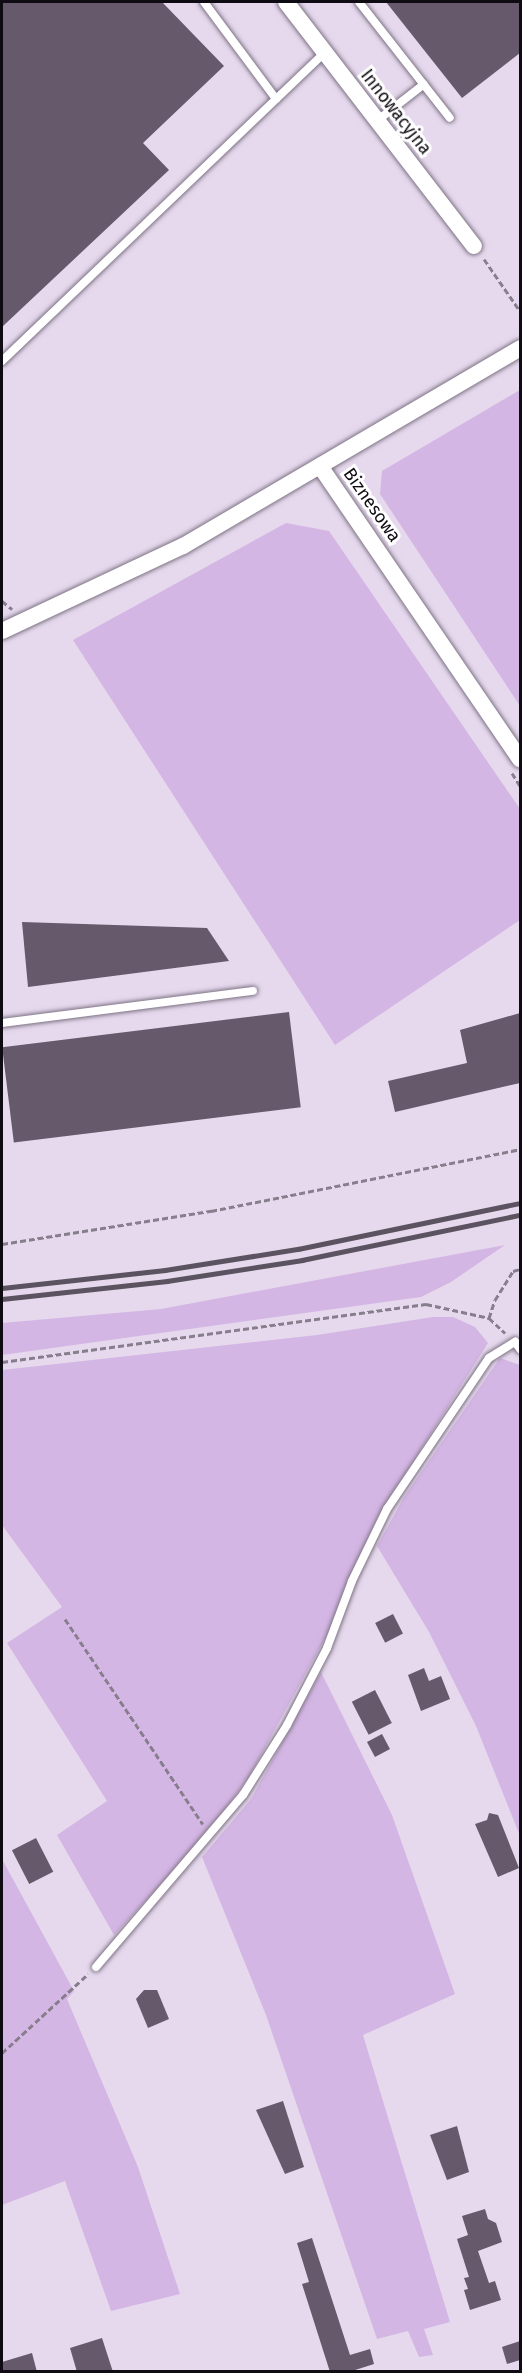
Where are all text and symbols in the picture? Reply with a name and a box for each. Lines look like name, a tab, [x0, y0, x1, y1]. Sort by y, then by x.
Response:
street label: Innowacyjna	[356, 65, 436, 159]
street label: Biznesowa	[339, 464, 405, 546]

